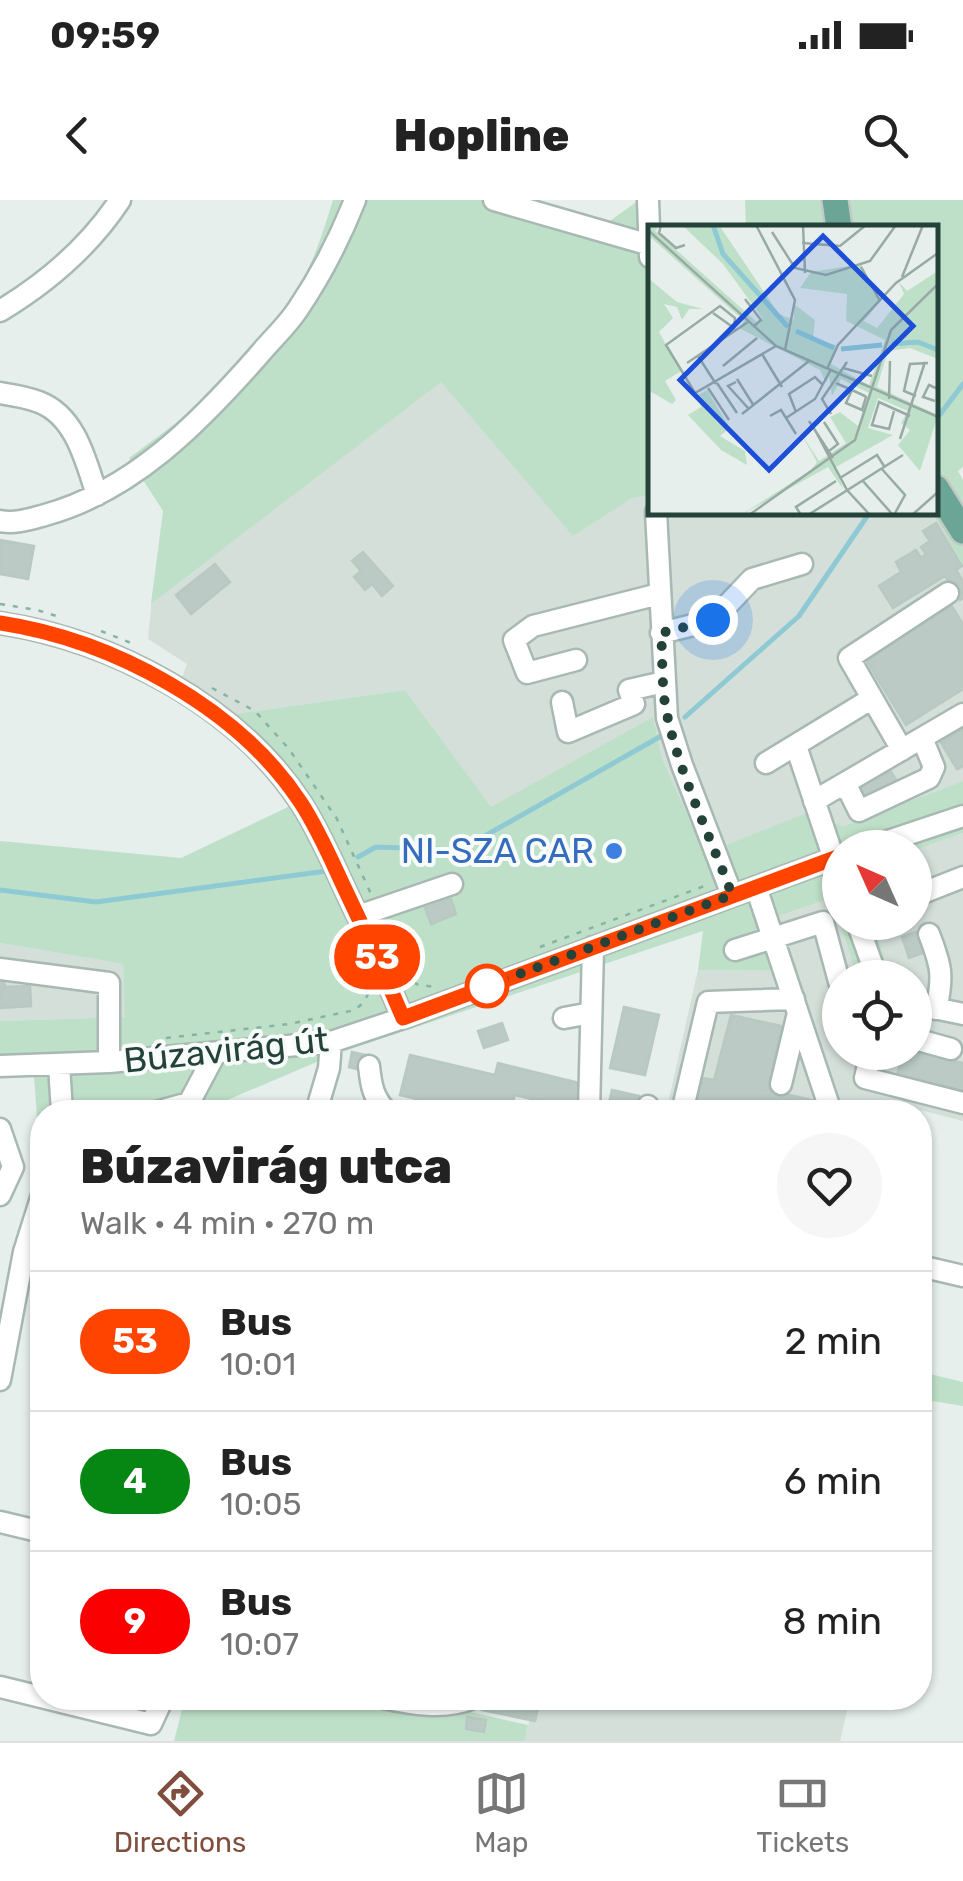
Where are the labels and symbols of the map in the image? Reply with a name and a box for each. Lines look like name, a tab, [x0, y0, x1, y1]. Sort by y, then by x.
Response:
inset map	[648, 225, 938, 515]
your location	[688, 595, 738, 645]
place label: NI-SZA CAR	[401, 830, 594, 872]
north arrow	[822, 830, 932, 940]
marker: NI-SZA CAR	[603, 840, 625, 862]
line badge: 53	[332, 924, 422, 990]
unlabelled marker	[466, 965, 508, 1007]
street label: Búzavirág út	[122, 1018, 330, 1082]

